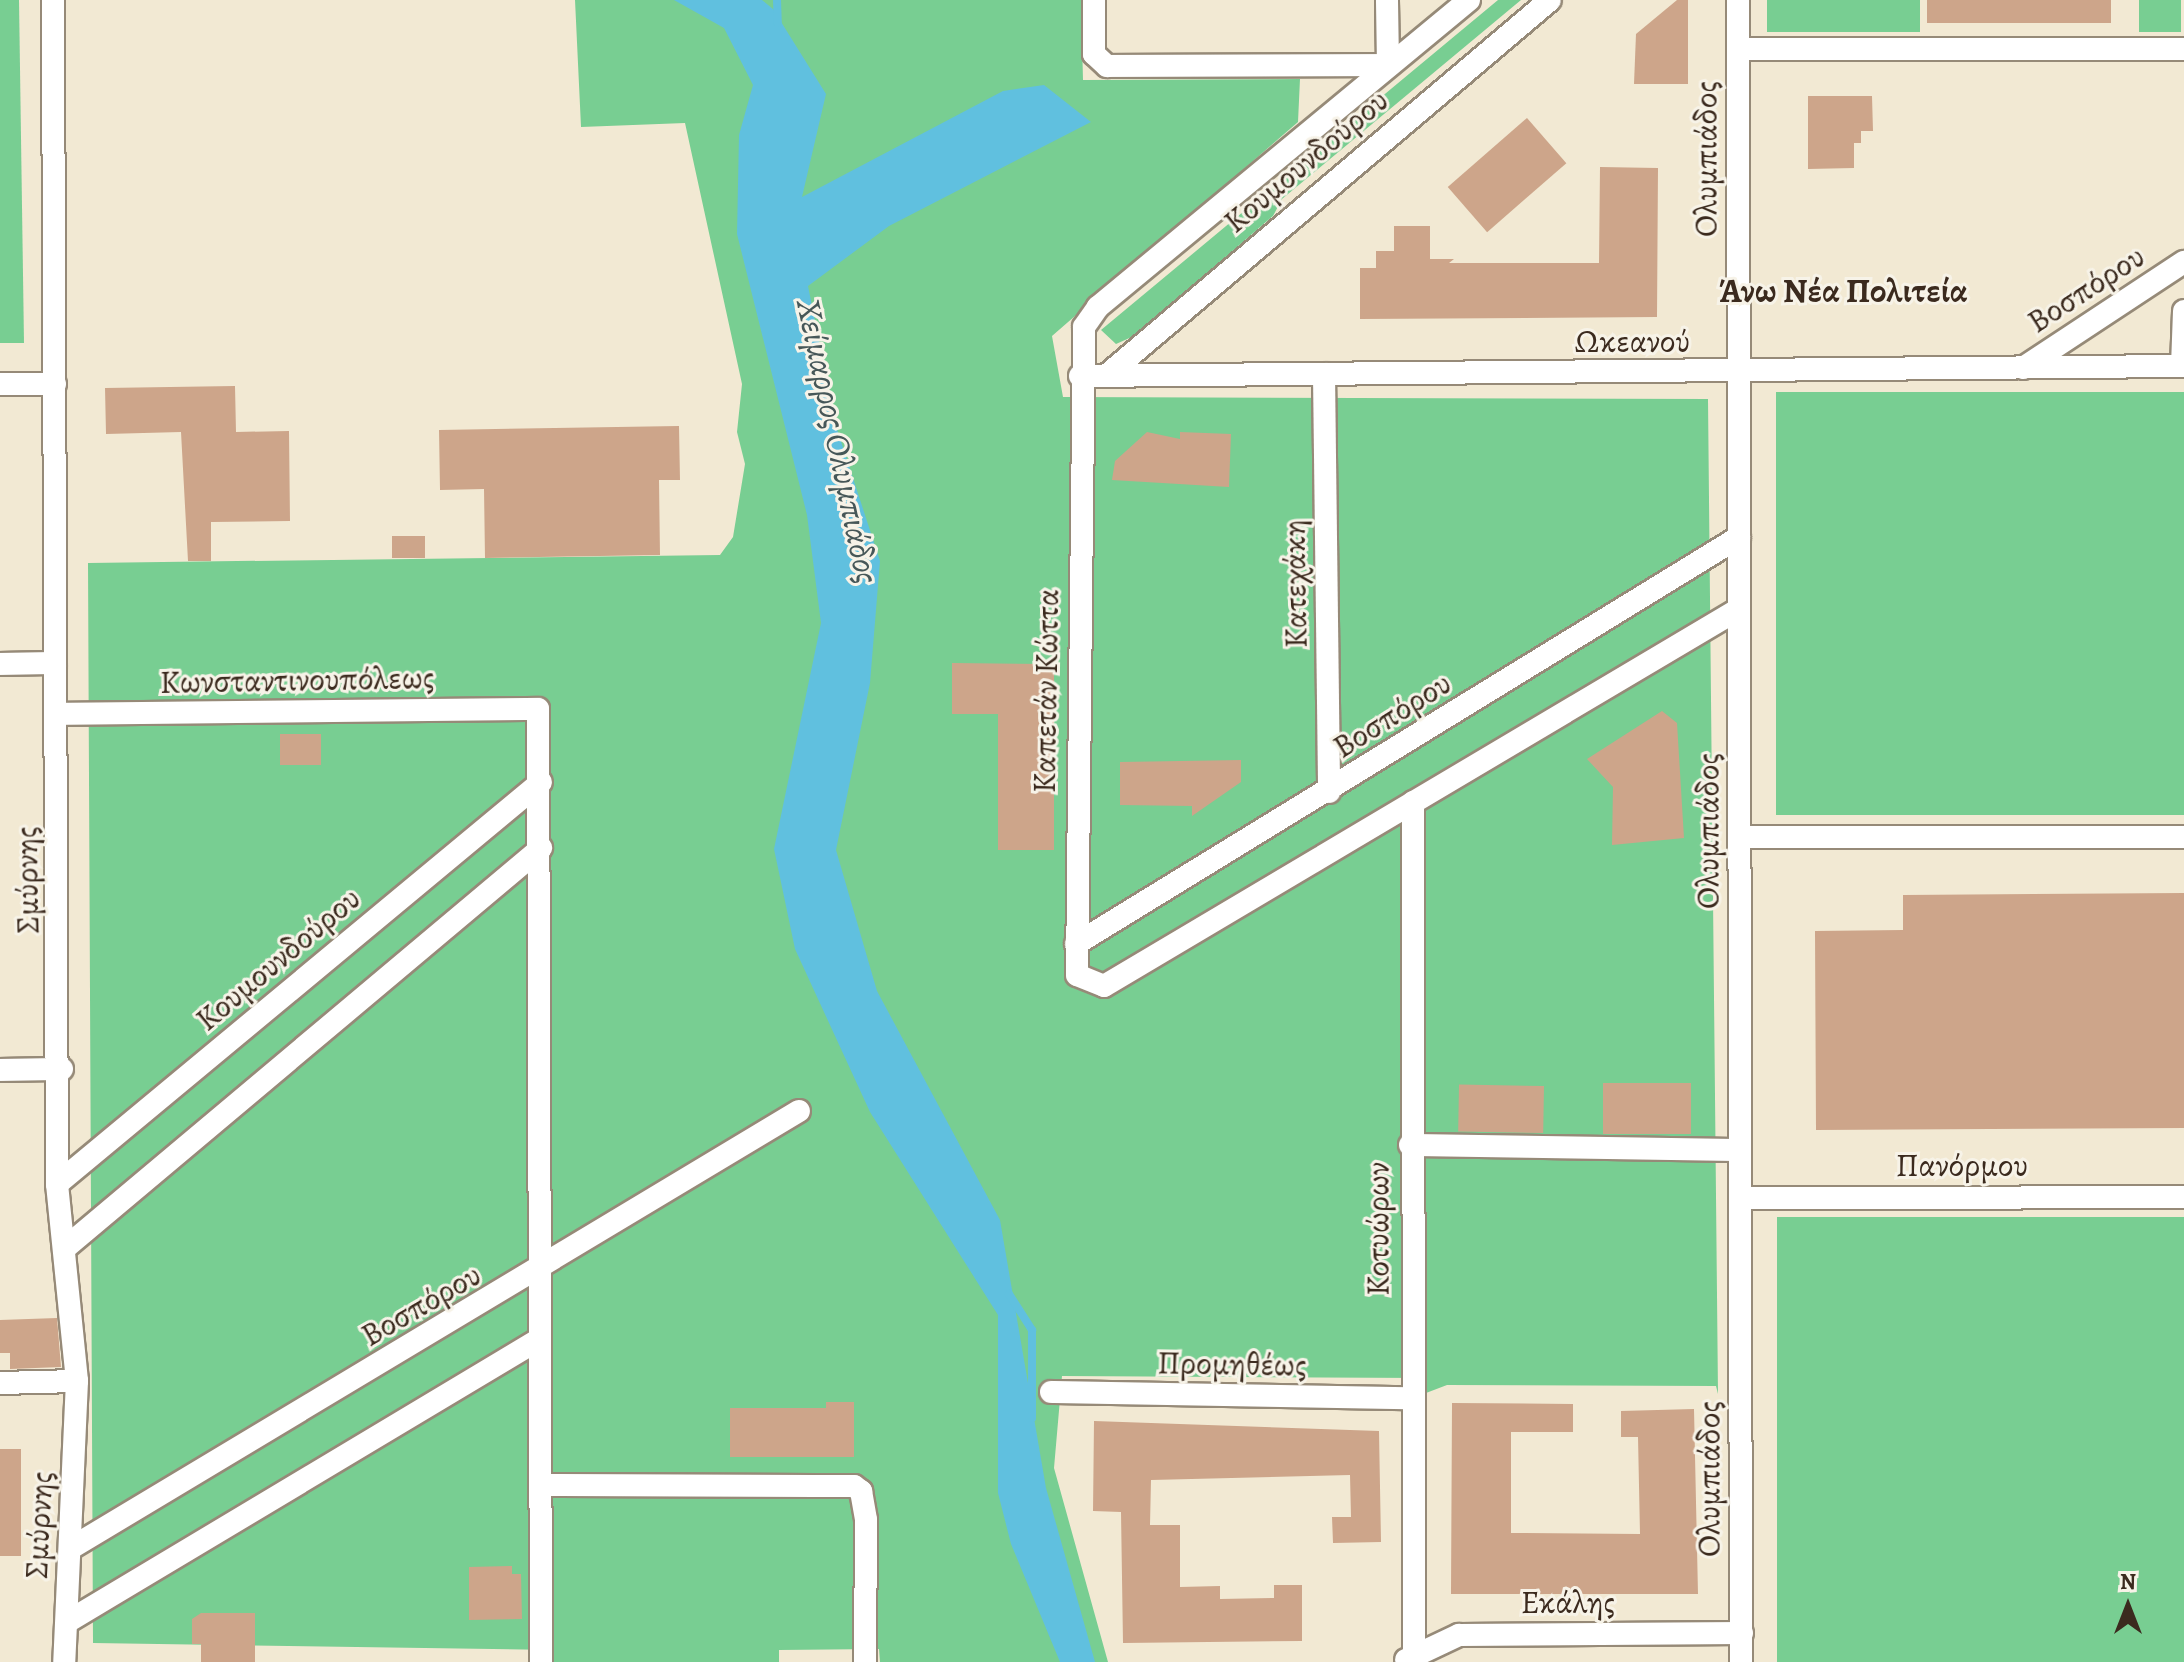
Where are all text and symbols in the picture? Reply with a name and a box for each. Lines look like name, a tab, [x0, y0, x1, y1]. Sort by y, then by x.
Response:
street label: Κουμουνδούρου	[1216, 81, 1396, 241]
street label: Ολυμπιάδος	[1687, 81, 1725, 237]
street label: Βοσπόρου	[2020, 237, 2152, 341]
district label: Άνω Νέα Πολιτεία	[1718, 271, 1968, 311]
water label: Χείμαρρος Ολυμπιάδος	[788, 295, 888, 587]
street label: Ωκεανού	[1574, 322, 1690, 360]
street label: Κατεχάκη	[1275, 519, 1315, 649]
street label: Καπετάν Κώττα	[1025, 589, 1067, 793]
street label: Κωνσταντινουπόλεως	[159, 658, 435, 702]
street label: Βοσπόρου	[1326, 664, 1458, 766]
street label: Ολυμπιάδος	[1689, 753, 1727, 909]
street label: Σμύρνης	[7, 826, 47, 934]
street label: Κουμουνδούρου	[188, 879, 368, 1039]
street label: Πανόρμου	[1896, 1146, 2028, 1184]
street label: Κοτυώρων	[1359, 1162, 1397, 1296]
street label: Βοσπόρου	[354, 1255, 488, 1355]
street label: Προμηθέως	[1157, 1344, 1307, 1384]
street label: Ολυμπιάδος	[1690, 1401, 1728, 1557]
street label: Σμύρνης	[17, 1471, 61, 1579]
north arrow	[2088, 1566, 2168, 1646]
text: N	[2120, 1567, 2136, 1597]
street label: Εκάλης	[1521, 1583, 1615, 1621]

